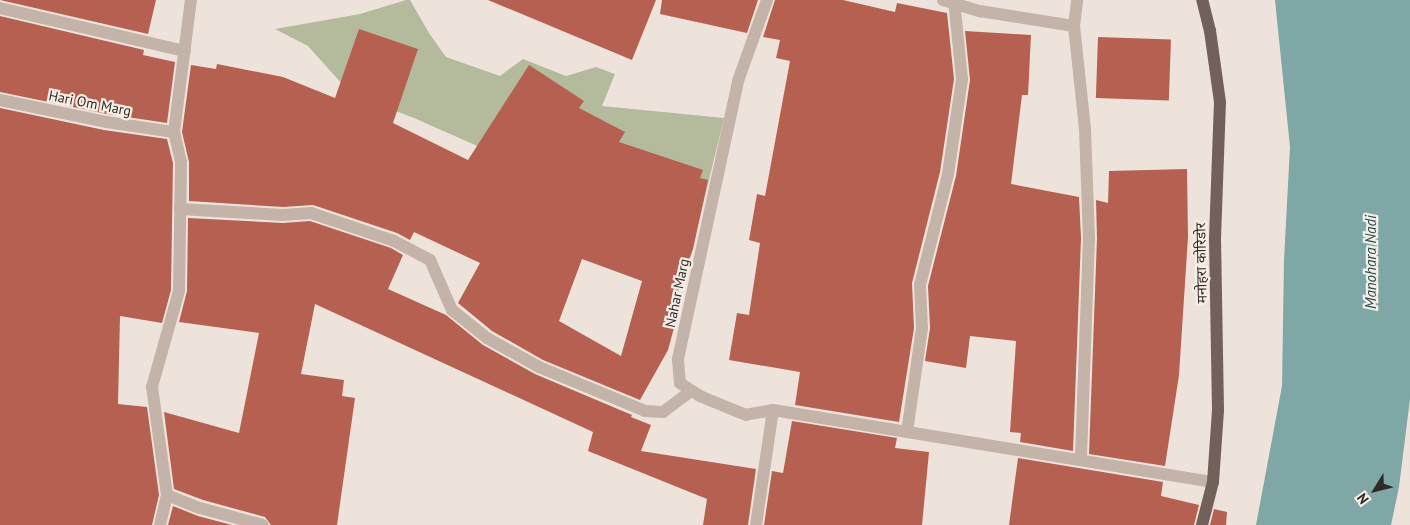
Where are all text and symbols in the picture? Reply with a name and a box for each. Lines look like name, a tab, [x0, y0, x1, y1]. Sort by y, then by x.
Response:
street label: Hari Om Marg	[47, 87, 133, 119]
water label: Manohara Nadi	[1362, 215, 1380, 309]
street label: मनोहरा कोरिडोर	[1192, 222, 1210, 304]
street label: Nahar Marg	[662, 257, 692, 329]
north arrow	[1350, 465, 1400, 515]
text: N	[1353, 490, 1373, 508]

